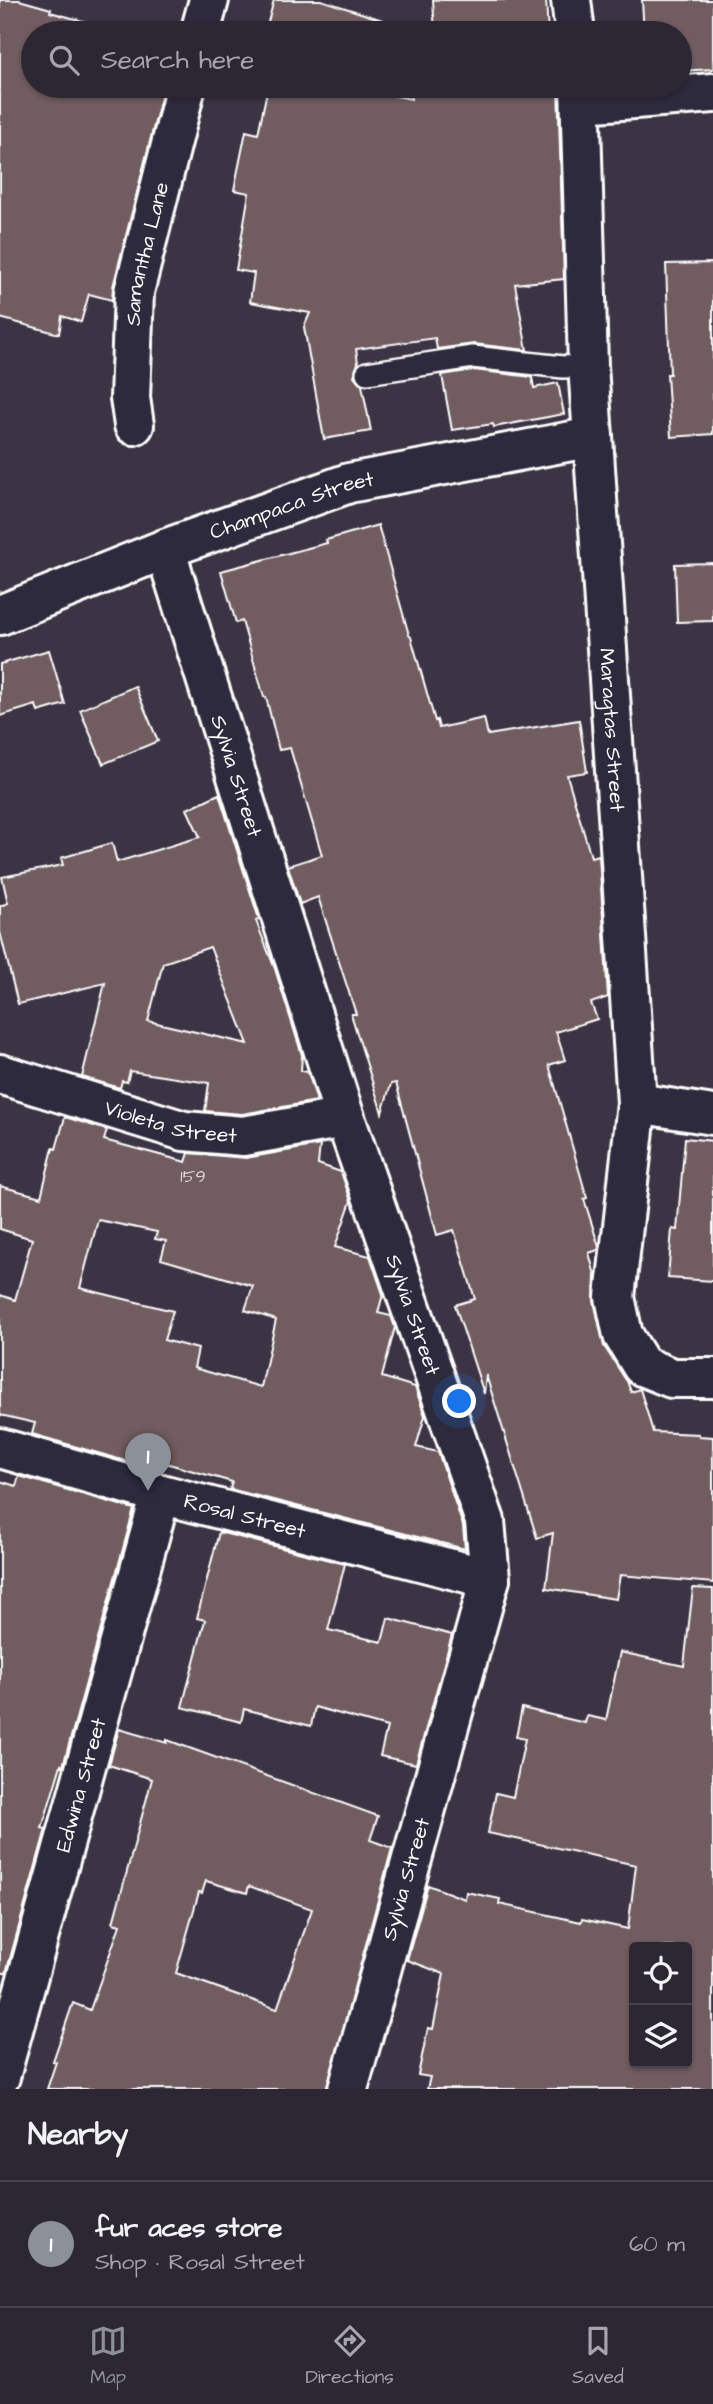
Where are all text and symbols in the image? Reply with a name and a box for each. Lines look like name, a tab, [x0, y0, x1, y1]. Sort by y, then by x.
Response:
search box	[21, 21, 692, 98]
icon: search	[45, 41, 83, 79]
text: Search here	[101, 42, 254, 78]
street label: Samantha Lane	[118, 179, 176, 326]
street label: Champaca Street	[206, 464, 377, 546]
street label: Maragtas Street	[592, 647, 632, 813]
street label: Sylvia Street	[204, 711, 270, 841]
street label: Violeta Street	[101, 1093, 239, 1150]
house number: 159	[180, 1164, 206, 1189]
street label: Sylvia Street	[379, 1250, 448, 1380]
your location	[442, 1384, 476, 1418]
pin: 1	[125, 1433, 171, 1491]
street label: Rosal Street	[181, 1486, 309, 1545]
street label: Edwina Street	[48, 1714, 113, 1855]
street label: Sylvia Street	[375, 1814, 439, 1944]
map controls	[629, 1942, 692, 2068]
button: locate	[629, 1942, 692, 2005]
button: layers	[629, 2005, 692, 2068]
text: Nearby	[28, 2114, 128, 2156]
text: fur aces store	[95, 2210, 282, 2246]
text: 1	[50, 2228, 52, 2260]
text: 60 m	[629, 2228, 685, 2260]
text: Shop · Rosal Street	[95, 2246, 305, 2278]
tab: Map	[89, 2322, 127, 2391]
tab: Directions	[305, 2322, 394, 2391]
tab: Saved	[572, 2322, 624, 2391]

